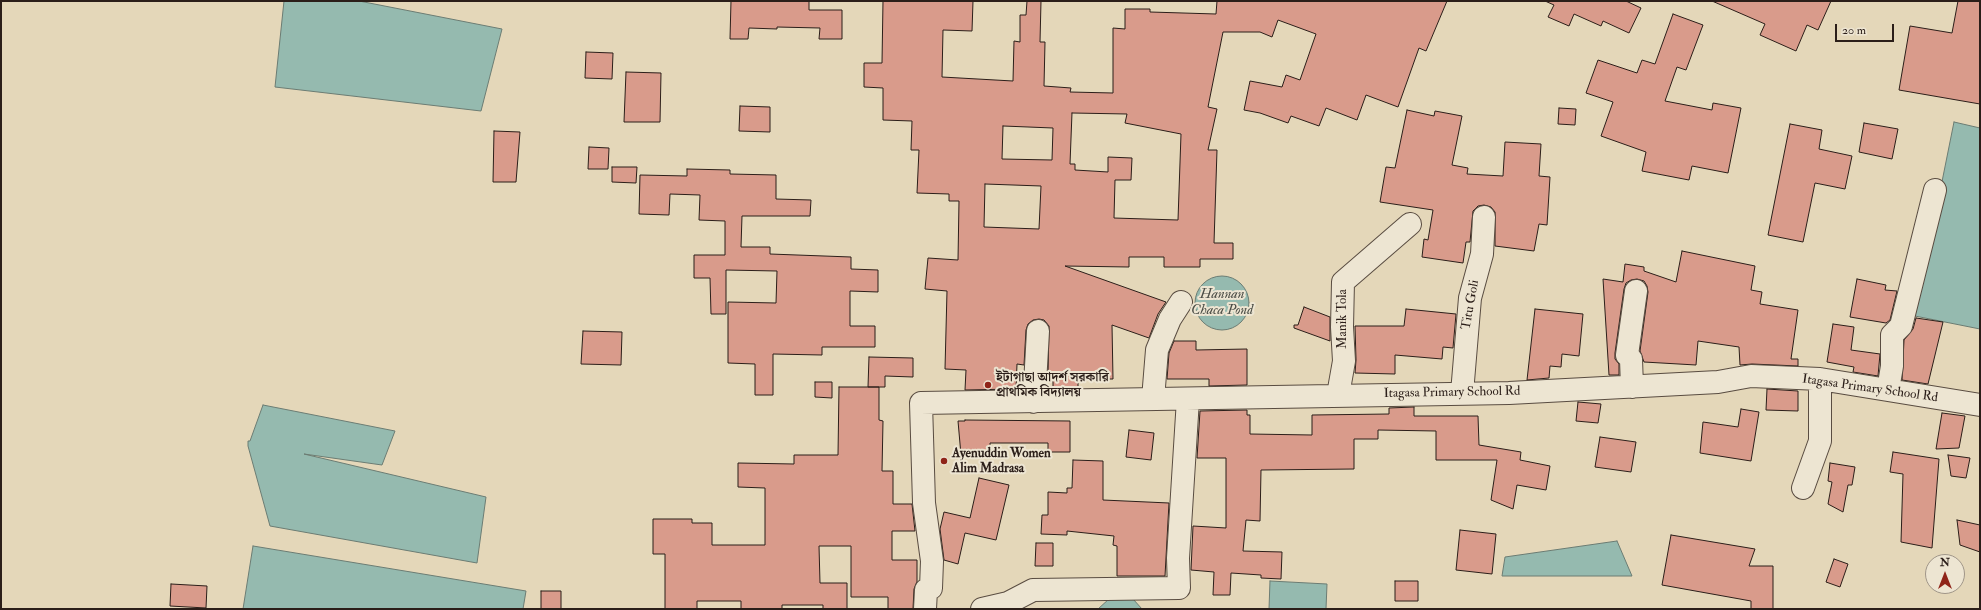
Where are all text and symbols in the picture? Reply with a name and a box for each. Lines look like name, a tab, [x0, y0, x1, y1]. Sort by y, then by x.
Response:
scale bar	[1837, 16, 1896, 42]
text: 20 m	[1842, 23, 1866, 38]
street label: Titu Goli	[1459, 279, 1483, 331]
water label: Hannan Chaca Pond	[1191, 287, 1253, 320]
street label: Manik Tola	[1335, 289, 1351, 349]
place label: ইটাগাছা আদর্শ সরকারি প্রাথমিক বিদ্যালয়	[996, 370, 1109, 401]
street label: Itagasa Primary School Rd	[1801, 372, 1939, 406]
marker: ইটাগাছা আদর্শ সরকারি প্রাথমিক বিদ্যালয়	[983, 380, 993, 390]
street label: Itagasa Primary School Rd	[1383, 384, 1521, 402]
place label: Ayenuddin Women Alim Madrasa	[952, 446, 1051, 477]
marker: Ayenuddin Women Alim Madrasa	[939, 456, 949, 466]
north arrow	[1925, 554, 1965, 594]
text: N	[1940, 556, 1950, 569]

